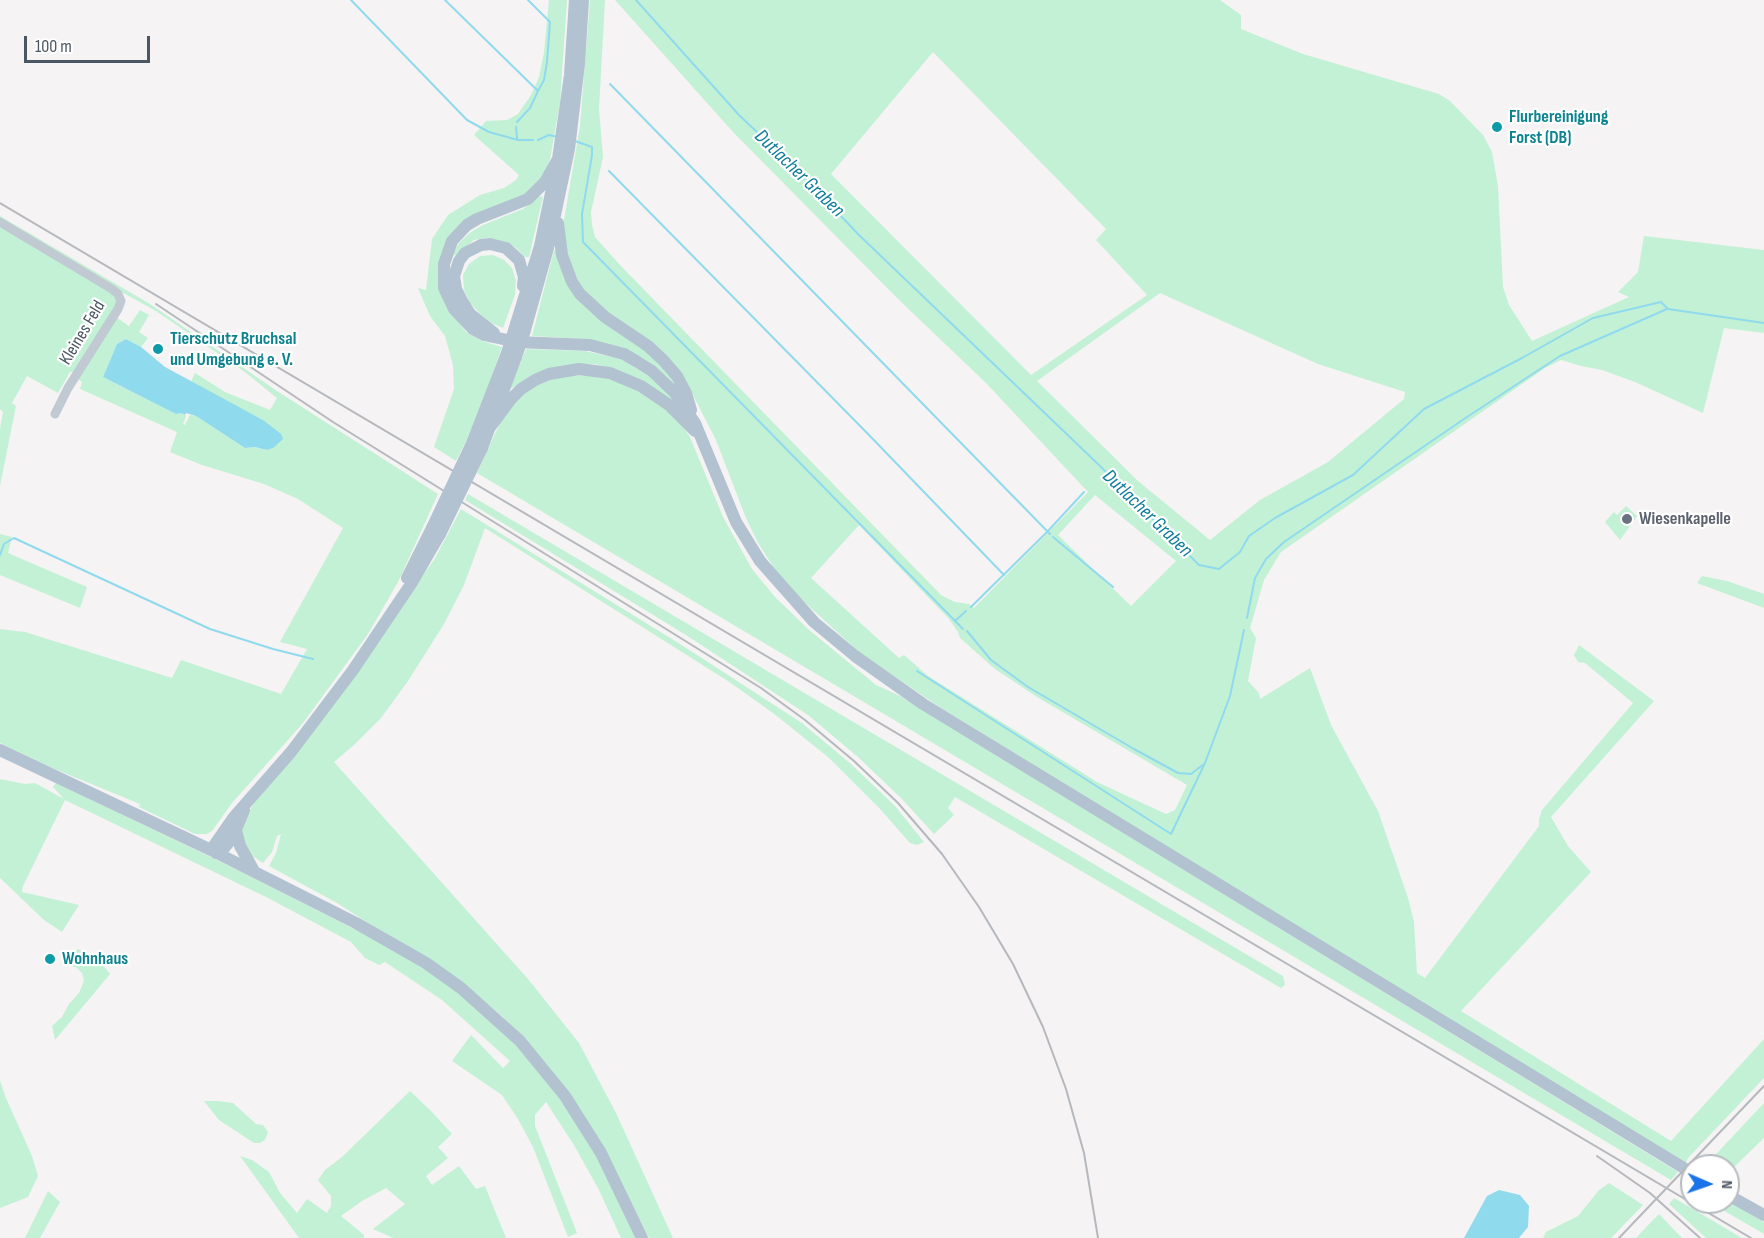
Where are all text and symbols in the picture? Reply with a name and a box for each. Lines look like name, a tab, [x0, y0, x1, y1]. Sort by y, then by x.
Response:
scale bar	[27, 24, 153, 62]
text: 100 m	[35, 36, 72, 57]
place label: Flurbereinigung Forst (DB)	[1509, 106, 1608, 148]
marker: Flurbereinigung Forst (DB)	[1490, 120, 1504, 134]
water label: Dutlacher Graben	[749, 125, 849, 223]
street label: Kleines Feld	[55, 297, 111, 369]
place label: Tierschutz Bruchsal und Umgebung e. V.	[170, 328, 296, 370]
marker: Tierschutz Bruchsal und Umgebung e. V.	[151, 342, 165, 356]
water label: Dutlacher Graben	[1097, 465, 1197, 563]
place label: Wiesenkapelle	[1639, 508, 1731, 530]
marker: Wiesenkapelle	[1620, 512, 1634, 526]
place label: Wohnhaus	[62, 948, 128, 970]
marker: Wohnhaus	[43, 952, 57, 966]
north arrow	[1680, 1154, 1740, 1214]
text: N	[1717, 1180, 1736, 1189]

